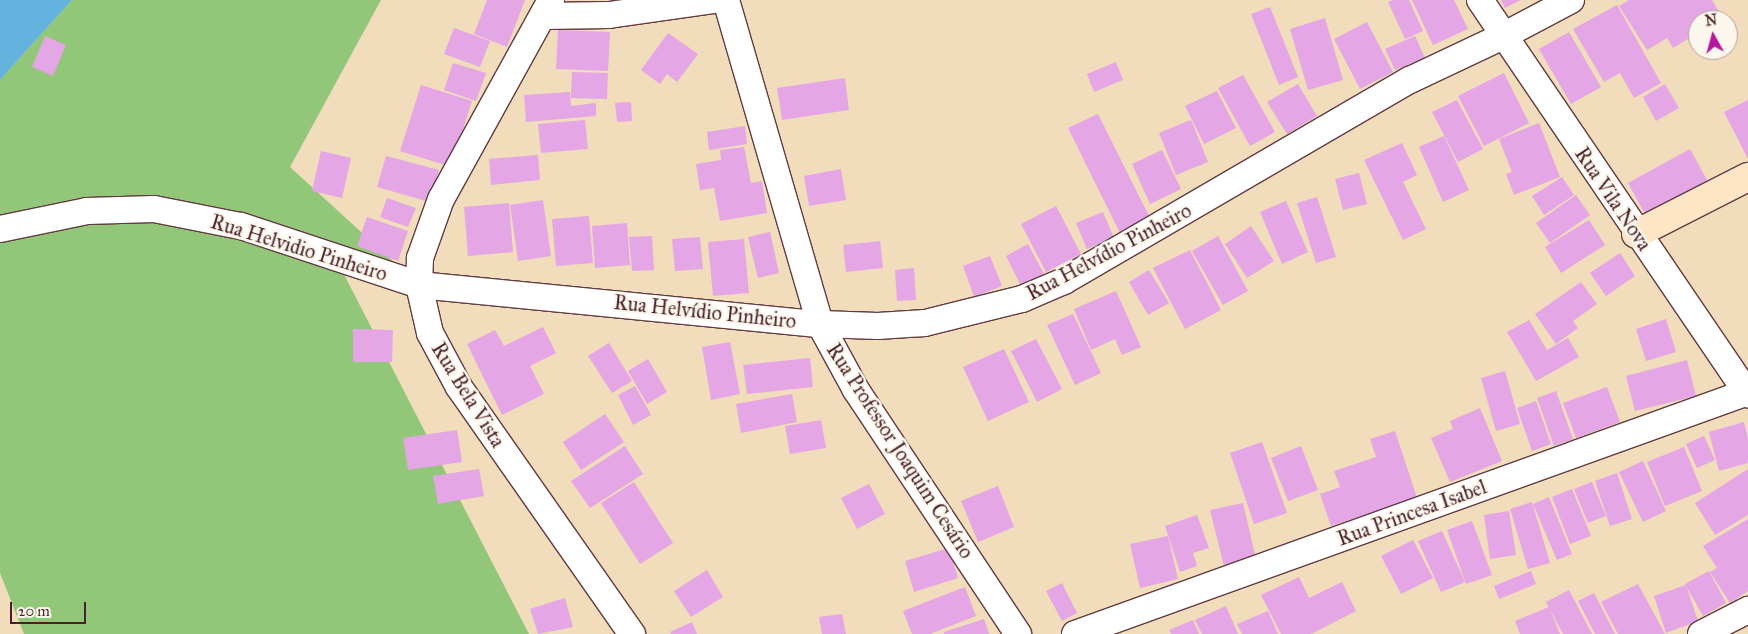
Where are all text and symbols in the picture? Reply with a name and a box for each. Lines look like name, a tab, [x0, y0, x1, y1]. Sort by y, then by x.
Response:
north arrow	[1688, 10, 1738, 60]
text: N	[1704, 11, 1718, 30]
street label: Rua Vila Nova	[1570, 143, 1656, 255]
street label: Rua Helvídio Pinheiro	[1022, 198, 1196, 306]
street label: Rua Helvidio Pinheiro	[208, 210, 390, 286]
street label: Rua Helvídio Pinheiro	[613, 290, 797, 334]
street label: Rua Bela Vista	[426, 338, 510, 452]
street label: Rua Professor Joaquim Cesário	[821, 339, 979, 563]
street label: Rua Princesa Isabel	[1334, 475, 1490, 551]
scale bar	[12, 592, 89, 624]
text: 20 m	[18, 602, 50, 620]

